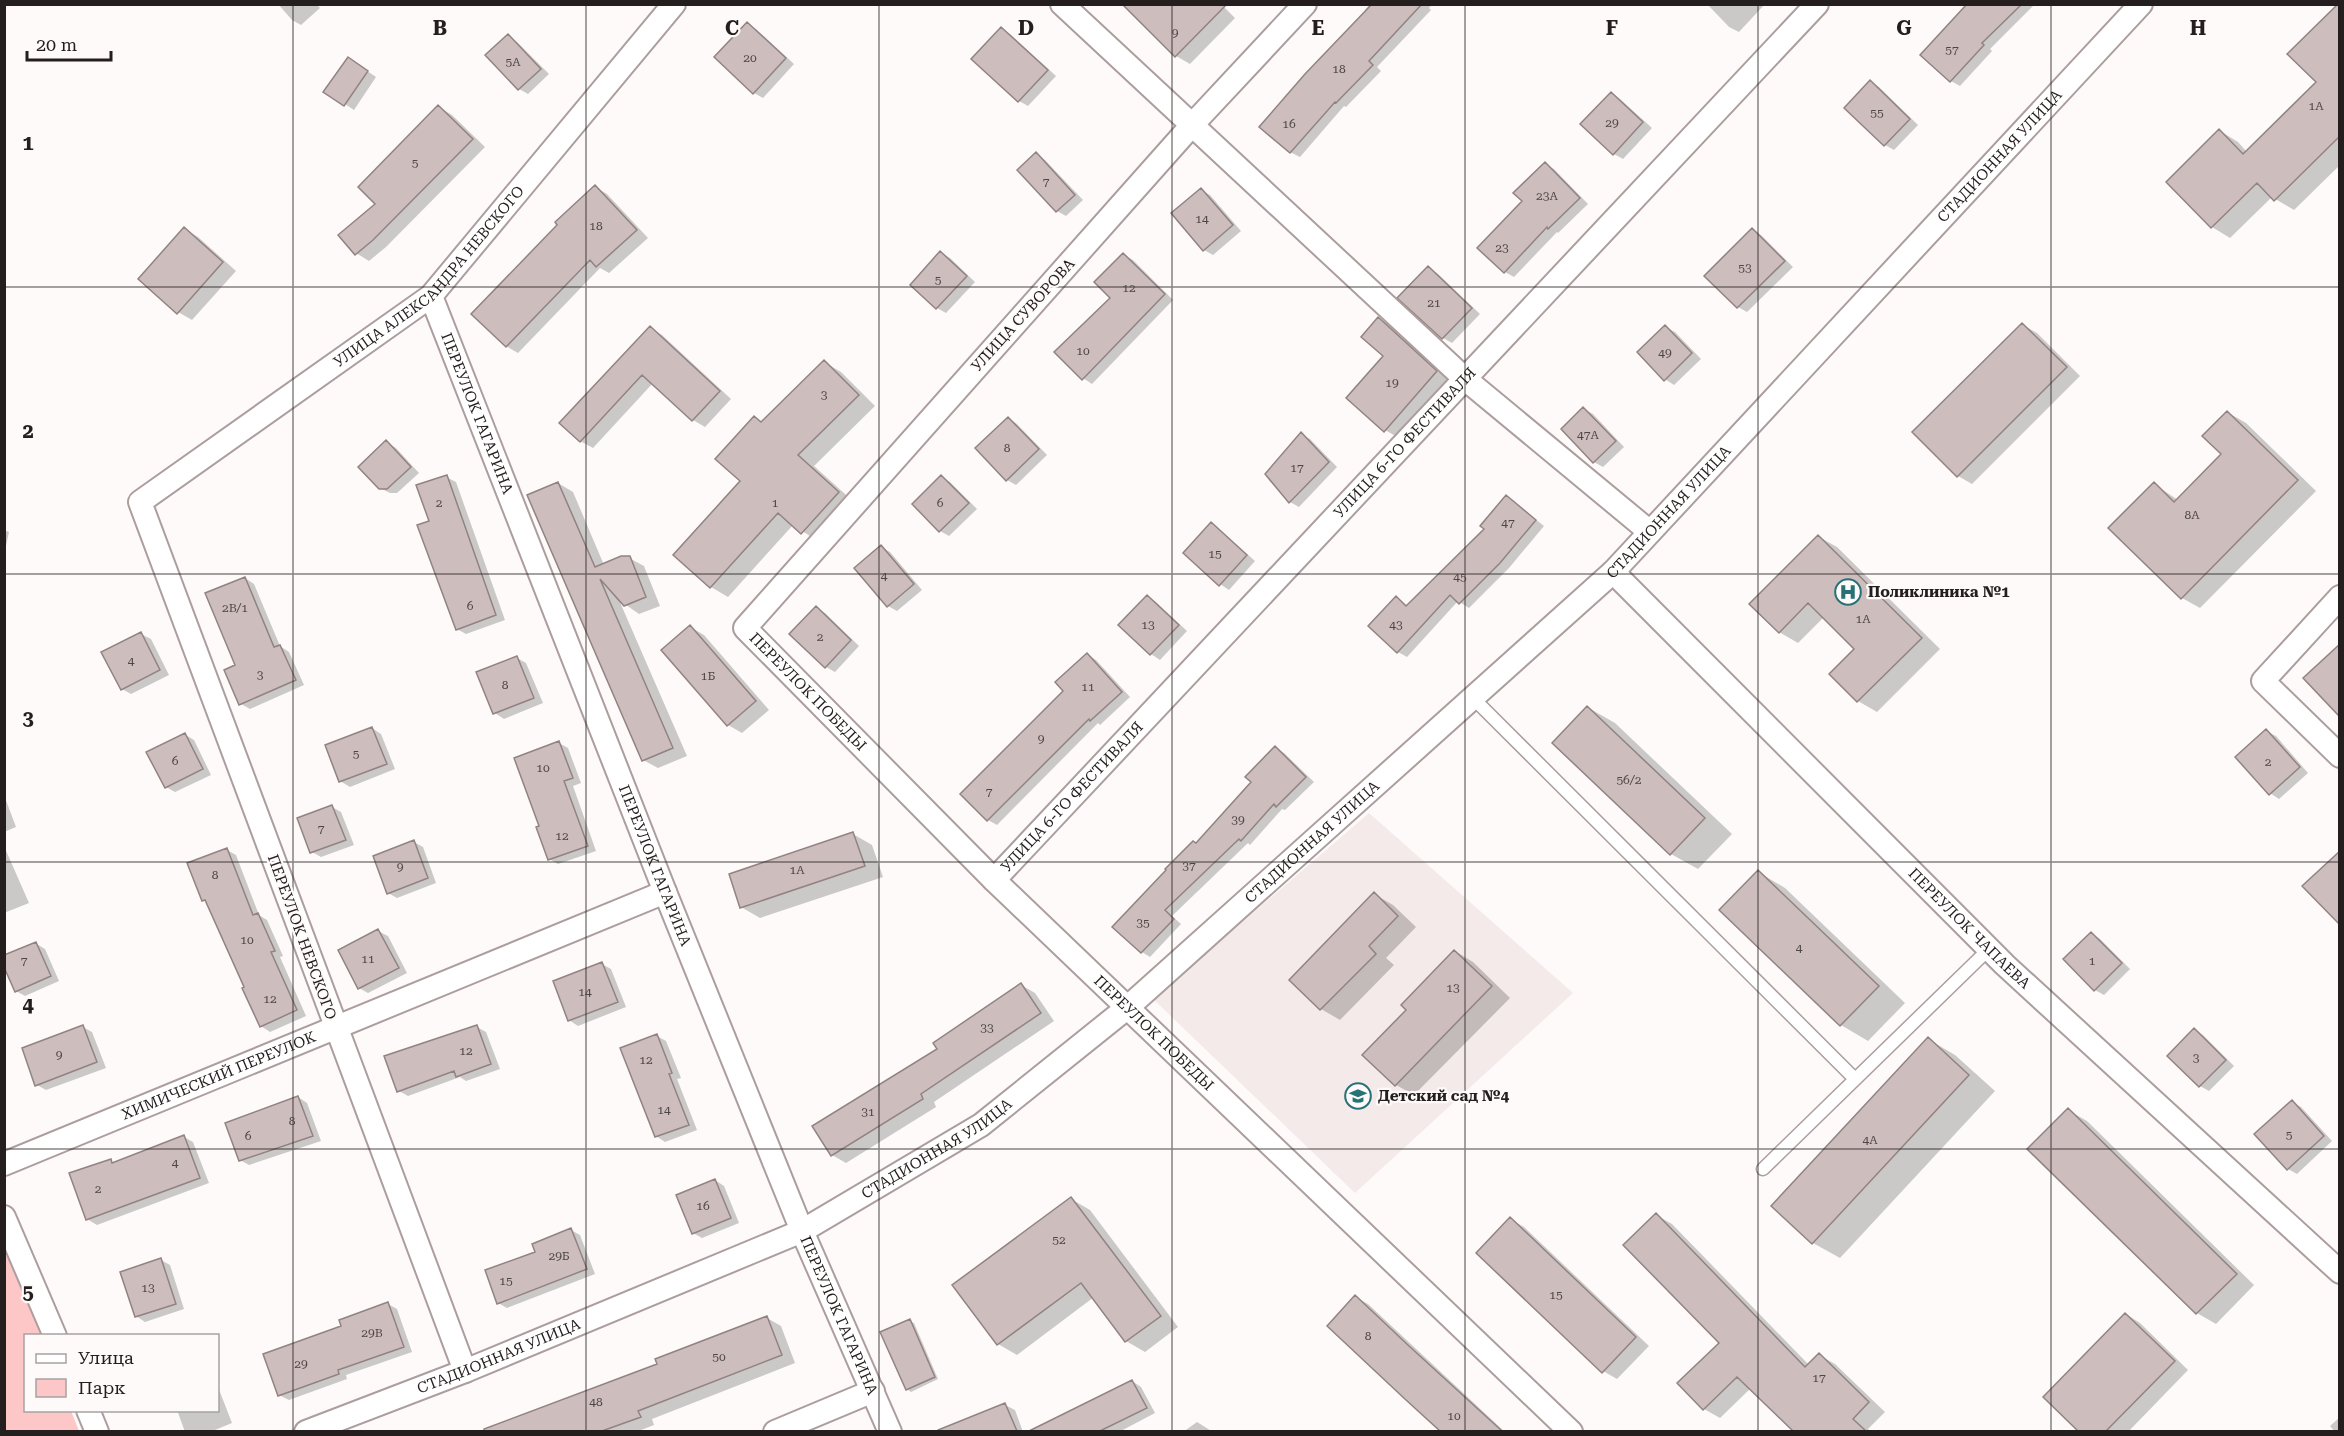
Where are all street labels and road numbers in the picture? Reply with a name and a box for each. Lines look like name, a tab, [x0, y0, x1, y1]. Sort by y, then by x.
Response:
street label: СТАДИОННАЯ УЛИЦА	[1934, 86, 2066, 226]
street label: УЛИЦА АЛЕКСАНДРА НЕВСКОГО	[330, 182, 528, 371]
street label: УЛИЦА СУВОРОВА	[967, 254, 1079, 375]
street label: ПЕРЕУЛОК ГАГАРИНА	[437, 330, 517, 497]
street label: УЛИЦА 6-ГО ФЕСТИВАЛЯ	[1330, 364, 1480, 522]
street label: СТАДИОННАЯ УЛИЦА	[1603, 442, 1735, 582]
street label: ПЕРЕУЛОК ПОБЕДЫ	[746, 629, 870, 755]
street label: УЛИЦА 6-ГО ФЕСТИВАЛЯ	[997, 718, 1147, 876]
street label: СТАДИОННАЯ УЛИЦА	[1241, 777, 1383, 907]
street label: ПЕРЕУЛОК ГАГАРИНА	[615, 782, 695, 949]
street label: ПЕРЕУЛОК НЕВСКОГО	[264, 852, 340, 1022]
street label: ПЕРЕУЛОК ЧАПАЕВА	[1905, 864, 2034, 993]
street label: ПЕРЕУЛОК ПОБЕДЫ	[1090, 972, 1217, 1094]
street label: ХИМИЧЕСКИЙ ПЕРЕУЛОК	[119, 1028, 318, 1124]
street label: СТАДИОННАЯ УЛИЦА	[858, 1095, 1016, 1203]
street label: ПЕРЕУЛОК ГАГАРИНА	[796, 1233, 882, 1398]
street label: СТАДИОННАЯ УЛИЦА	[415, 1315, 583, 1398]

